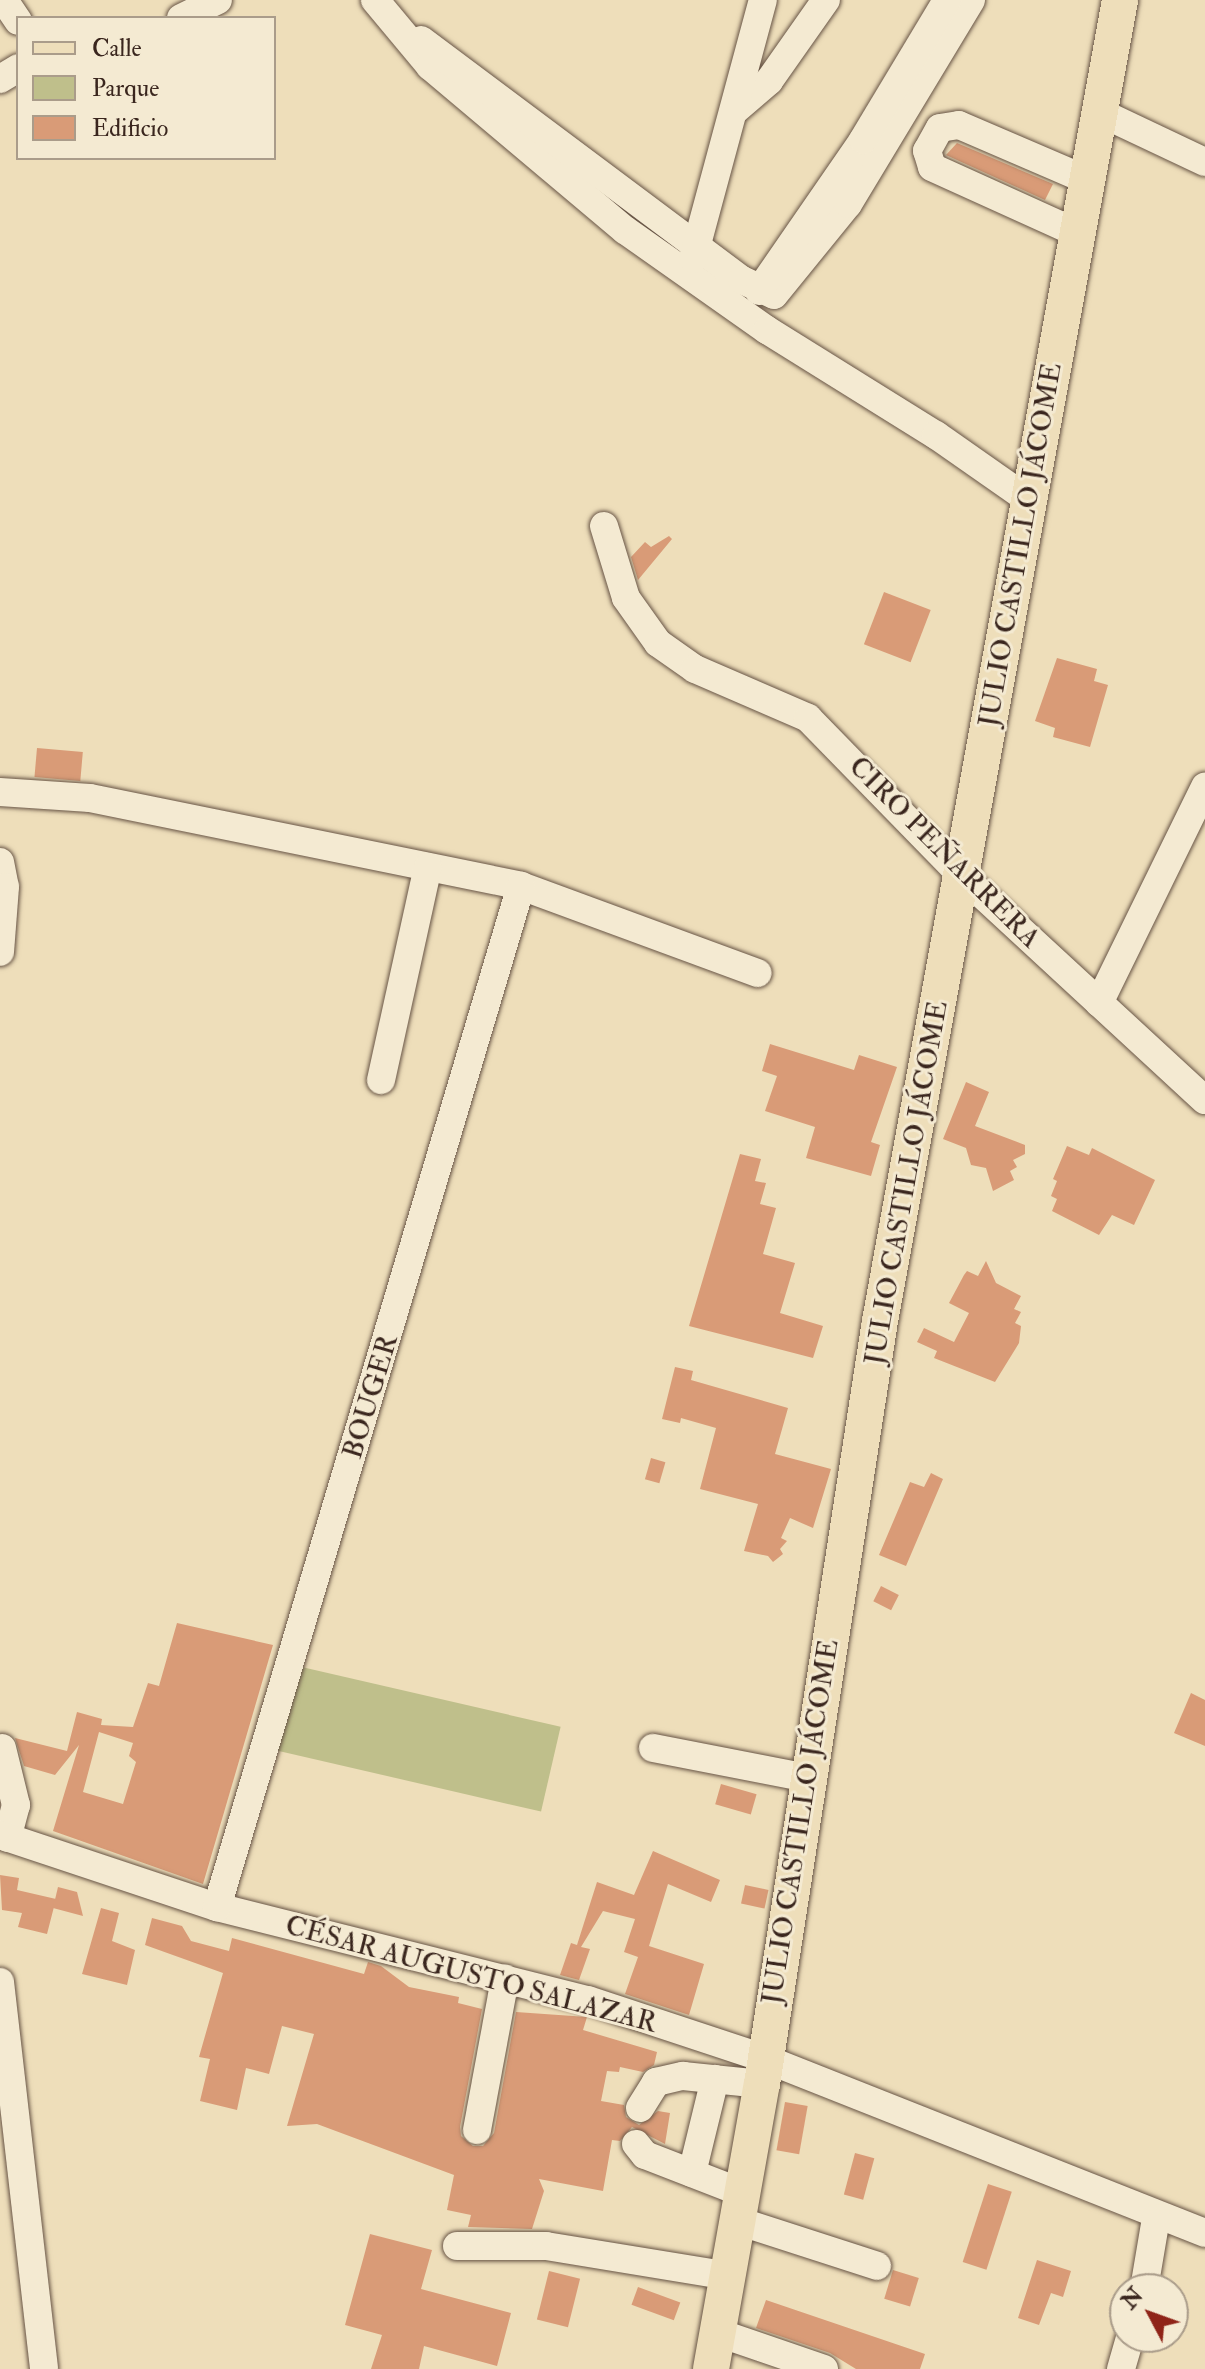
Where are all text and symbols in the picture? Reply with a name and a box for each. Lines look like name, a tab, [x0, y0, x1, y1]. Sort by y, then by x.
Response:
legend	[16, 16, 276, 160]
text: Calle	[92, 33, 142, 64]
text: Parque	[92, 73, 159, 104]
text: Edificio	[92, 113, 168, 144]
street label: JULIO CASTILLO JÁCOME	[972, 360, 1070, 730]
street label: CIRO PEÑARRERA	[841, 750, 1047, 956]
street label: JULIO CASTILLO JÁCOME	[858, 998, 956, 1368]
street label: BOUGER	[336, 1331, 406, 1463]
street label: JULIO CASTILLO JÁCOME	[756, 1637, 846, 2007]
street label: CÉSAR AUGUSTO SALAZAR	[282, 1909, 660, 2041]
north arrow	[1109, 2273, 1189, 2353]
text: N	[1115, 2282, 1149, 2315]

